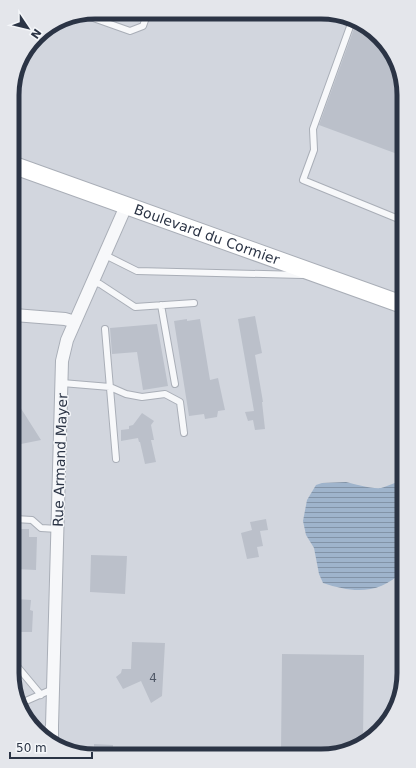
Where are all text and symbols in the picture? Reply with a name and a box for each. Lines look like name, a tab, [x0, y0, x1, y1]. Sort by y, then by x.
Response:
north arrow	[8, 8, 48, 48]
text: N	[28, 26, 44, 41]
street label: Boulevard du Cormier	[132, 201, 282, 268]
street label: Rue Armand Mayer	[50, 393, 70, 527]
house number: 4	[149, 671, 157, 685]
scale bar	[10, 734, 92, 760]
text: 50 m	[16, 741, 47, 755]

